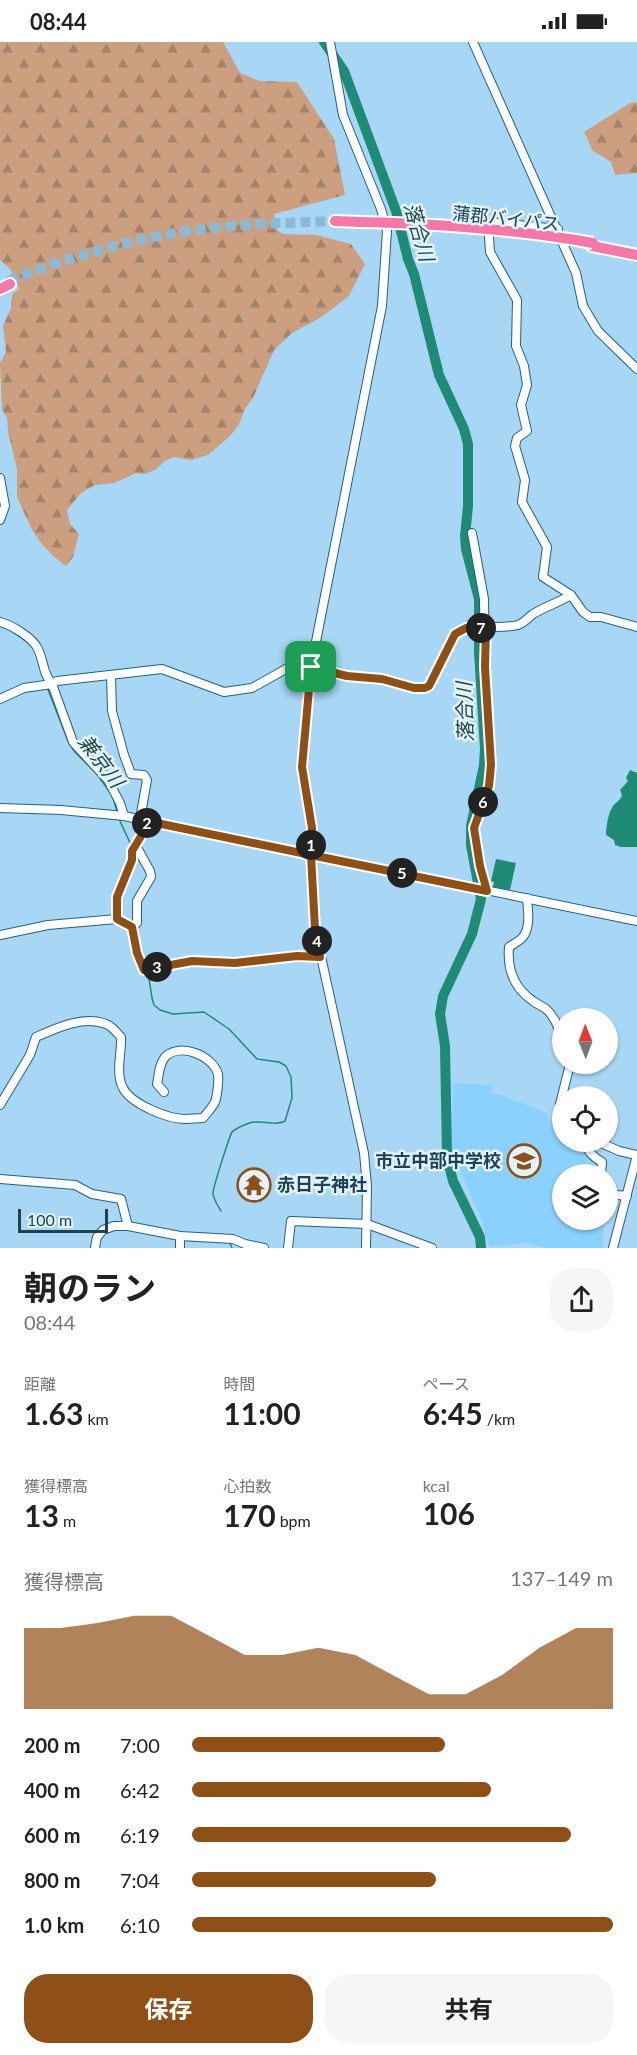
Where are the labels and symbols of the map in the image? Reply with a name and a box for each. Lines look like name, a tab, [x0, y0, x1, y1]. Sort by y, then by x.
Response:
water label: 落合川	[400, 200, 440, 266]
street label: 蒲郡バイパス	[451, 201, 561, 235]
pin: 7	[466, 613, 496, 643]
pin	[285, 641, 336, 692]
water label: 落合川	[451, 680, 477, 742]
water label: 兼京川	[74, 729, 131, 793]
pin: 6	[468, 787, 498, 817]
pin: 2	[132, 808, 162, 838]
pin: 1	[296, 830, 326, 860]
pin: 5	[387, 858, 417, 888]
pin: 4	[302, 926, 332, 956]
pin: 3	[142, 952, 172, 982]
north arrow	[552, 1008, 618, 1074]
school or university icon: 市立中部中学校	[506, 1143, 542, 1179]
place label: 市立中部中学校	[375, 1149, 501, 1171]
temple icon: 赤日子神社	[236, 1167, 272, 1203]
place label: 赤日子神社	[277, 1173, 367, 1195]
scale bar	[18, 1206, 108, 1234]

